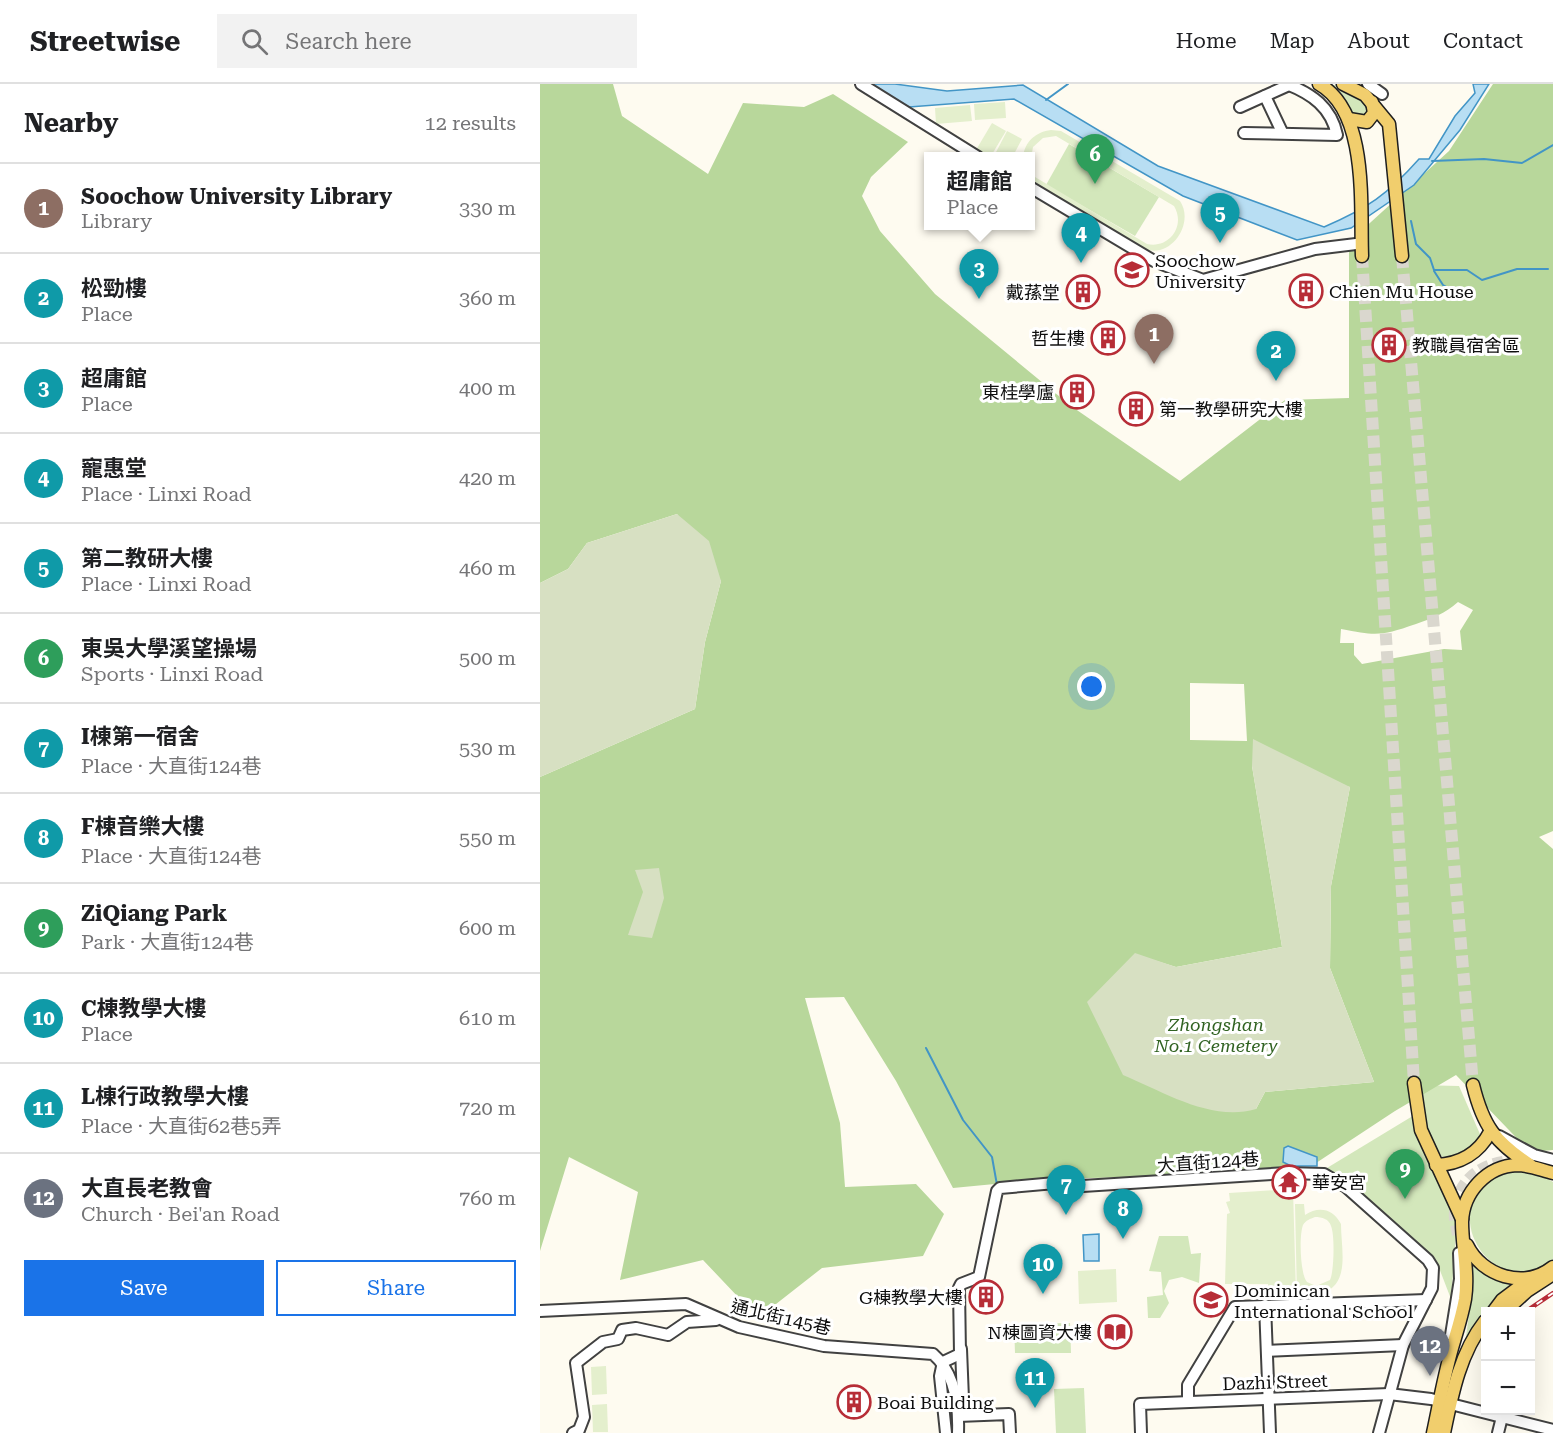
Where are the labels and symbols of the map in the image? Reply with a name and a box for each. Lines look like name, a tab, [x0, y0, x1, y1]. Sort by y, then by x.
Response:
pin: 6	[1076, 135, 1114, 184]
pin: 5	[1200, 194, 1240, 243]
pin: 4	[1062, 214, 1100, 263]
pin: 3	[960, 250, 998, 299]
place label: Soochow University	[1155, 250, 1246, 292]
school or university icon: Soochow University	[1114, 252, 1150, 288]
building icon: Chien Mu House	[1288, 273, 1324, 309]
building icon: 戴蓀堂	[1065, 274, 1101, 310]
place label: Chien Mu House	[1329, 281, 1474, 302]
place label: 戴蓀堂	[1006, 282, 1060, 303]
pin: 1	[1134, 314, 1174, 364]
building icon: 哲生樓	[1090, 320, 1126, 356]
building icon: 教職員宿舍區	[1371, 327, 1407, 363]
place label: 哲生樓	[1031, 328, 1085, 349]
pin: 2	[1256, 332, 1296, 381]
place label: 教職員宿舍區	[1412, 335, 1520, 356]
building icon: 東桂學廬	[1059, 374, 1095, 410]
place label: 東桂學廬	[982, 382, 1054, 403]
building icon: 第一教學研究大樓	[1118, 391, 1154, 427]
place label: 第一教學研究大樓	[1159, 399, 1303, 420]
your location	[1077, 672, 1106, 701]
park label: Zhongshan No.1 Cemetery	[1154, 1014, 1278, 1056]
street label: 大直街124巷	[1156, 1148, 1260, 1176]
pin: 9	[1386, 1150, 1424, 1199]
temple icon: 華安宮	[1271, 1164, 1307, 1200]
pin: 7	[1046, 1166, 1086, 1215]
place label: 華安宮	[1312, 1172, 1366, 1193]
pin: 8	[1104, 1190, 1142, 1239]
pin: 10	[1024, 1244, 1062, 1294]
building icon: G棟教學大樓	[968, 1279, 1004, 1315]
place label: Dominican International School	[1234, 1280, 1414, 1322]
school or university icon: Dominican International School	[1193, 1282, 1229, 1318]
place label: G棟教學大樓	[859, 1287, 963, 1308]
street label: 通北街145巷	[729, 1295, 833, 1339]
library icon: N棟圖資大樓	[1097, 1314, 1133, 1350]
place label: N棟圖資大樓	[988, 1322, 1092, 1343]
pin: 12	[1410, 1326, 1450, 1376]
pin: 11	[1016, 1358, 1054, 1408]
street label: Dazhi Street	[1222, 1370, 1328, 1394]
building icon: Boai Building	[836, 1384, 872, 1420]
place label: Boai Building	[877, 1392, 994, 1413]

